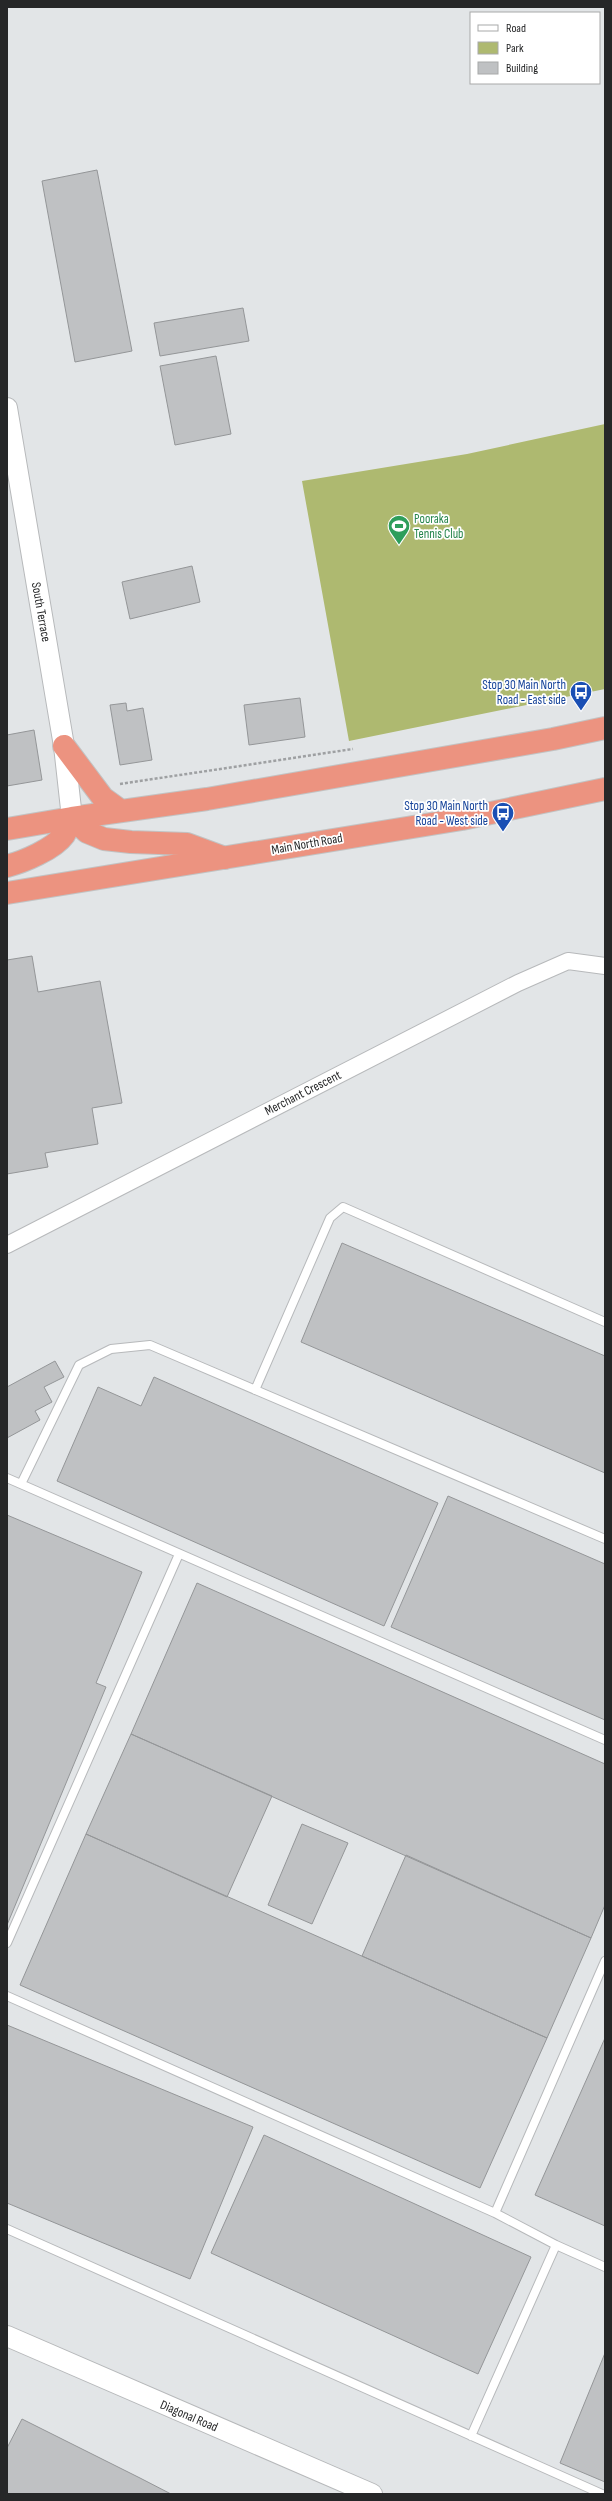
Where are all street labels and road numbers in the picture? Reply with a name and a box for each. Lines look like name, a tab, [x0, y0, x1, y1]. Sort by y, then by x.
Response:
street label: South Terrace	[28, 581, 54, 643]
street label: Main North Road	[270, 830, 344, 858]
street label: Merchant Crescent	[262, 1067, 344, 1119]
street label: Diagonal Road	[158, 2397, 220, 2435]

